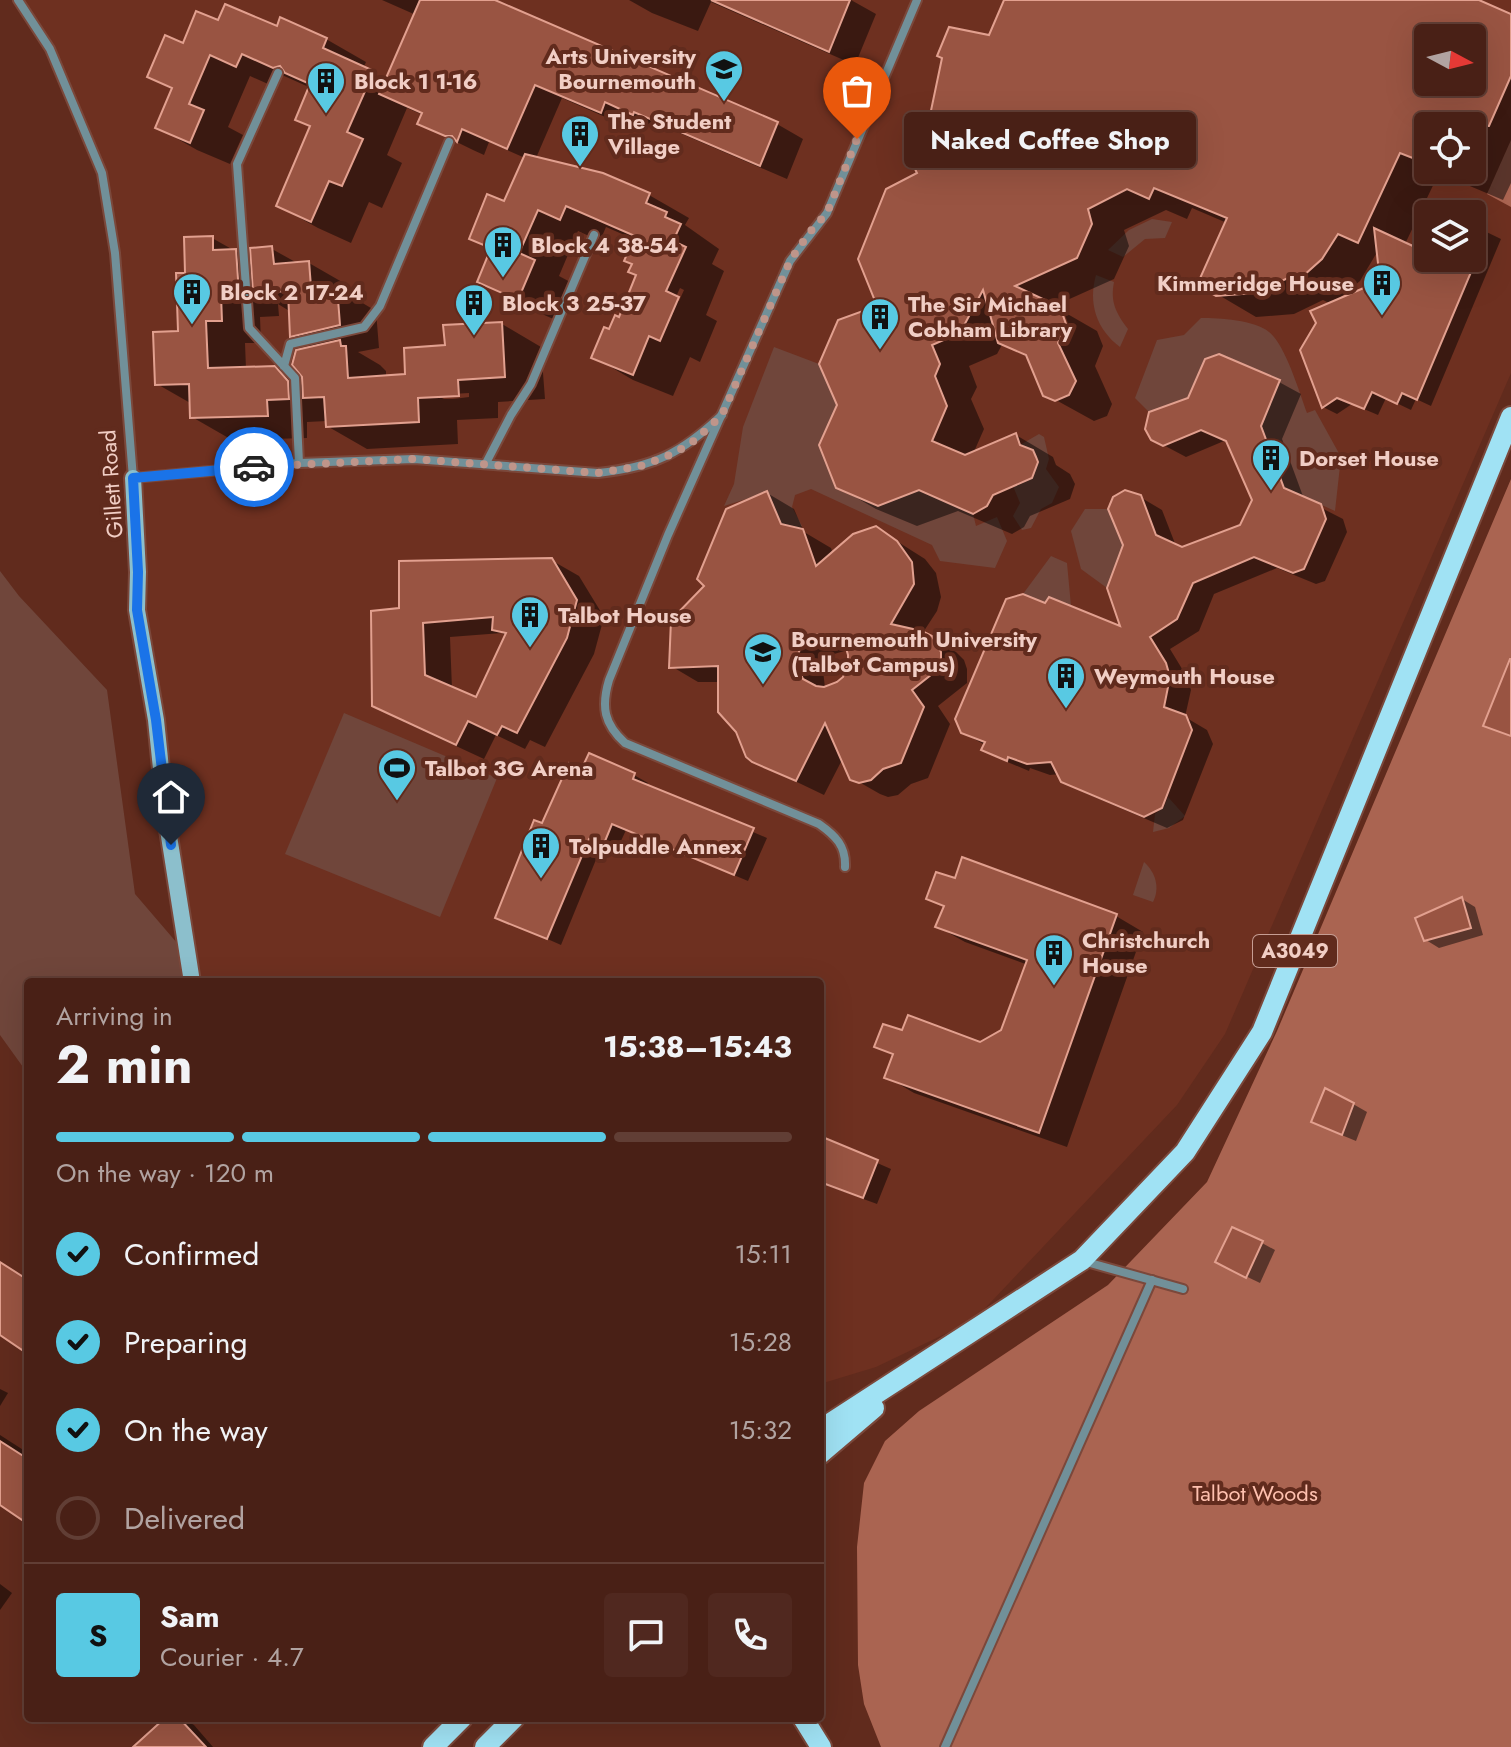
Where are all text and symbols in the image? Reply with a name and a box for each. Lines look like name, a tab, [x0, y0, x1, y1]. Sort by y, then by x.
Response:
north arrow	[1414, 24, 1486, 96]
map controls	[1414, 24, 1486, 272]
place label: Arts University Bournemouth	[545, 40, 697, 97]
school or university icon: Arts University Bournemouth	[703, 48, 745, 103]
pin	[823, 57, 891, 139]
building icon: Block 1 1-16	[305, 60, 347, 115]
place label: Block 1 1-16	[354, 65, 478, 97]
icon: bag	[835, 69, 879, 113]
place label: The Student Village	[607, 105, 731, 162]
callout: Naked Coffee Shop	[905, 111, 1197, 167]
button: locate	[1414, 112, 1486, 184]
building icon: The Student Village	[559, 113, 601, 168]
text: Naked Coffee Shop	[930, 121, 1170, 159]
button: layers	[1414, 200, 1486, 272]
building icon: Block 4 38-54	[482, 224, 524, 279]
place label: Block 4 38-54	[531, 229, 679, 261]
building icon: Kimmeridge House	[1361, 262, 1403, 317]
place label: Kimmeridge House	[1157, 267, 1354, 299]
building icon: Block 2 17-24	[171, 271, 213, 326]
place label: Block 2 17-24	[220, 276, 364, 308]
building icon: Block 3 25-37	[453, 282, 495, 337]
place label: Block 3 25-37	[502, 287, 647, 319]
place label: The Sir Michael Cobham Library	[908, 288, 1073, 345]
building icon: The Sir Michael Cobham Library	[859, 296, 901, 351]
courier	[214, 427, 294, 507]
street label: Gillett Road	[91, 429, 131, 539]
building icon: Dorset House	[1250, 437, 1292, 492]
place label: Dorset House	[1299, 442, 1439, 474]
icon: car	[232, 445, 276, 489]
building icon: Talbot House	[509, 594, 551, 649]
place label: Talbot House	[558, 599, 692, 631]
place label: Bournemouth University (Talbot Campus)	[791, 623, 1037, 680]
school or university icon: Bournemouth University (Talbot Campus)	[742, 631, 784, 686]
building icon: Weymouth House	[1045, 655, 1087, 710]
place label: Weymouth House	[1094, 660, 1275, 692]
sports icon: Talbot 3G Arena	[376, 747, 418, 802]
place label: Talbot 3G Arena	[425, 752, 593, 784]
pin	[137, 763, 205, 845]
icon: home	[149, 775, 193, 819]
building icon: Tolpuddle Annex	[520, 825, 562, 880]
place label: Tolpuddle Annex	[569, 830, 742, 862]
place label: Christchurch House	[1082, 924, 1210, 981]
building icon: Christchurch House	[1033, 932, 1075, 987]
road number: A3049	[1253, 935, 1337, 967]
text: Arriving in	[56, 997, 173, 1035]
text: 15:38–15:43	[603, 1025, 792, 1068]
text: 2 min	[56, 1027, 193, 1103]
text: On the way · 120 m	[56, 1154, 274, 1192]
icon: check	[56, 1232, 100, 1276]
text: Confirmed	[124, 1233, 259, 1276]
text: 15:11	[734, 1235, 792, 1273]
icon: check	[56, 1320, 100, 1364]
text: Preparing	[124, 1321, 248, 1364]
text: 15:28	[729, 1323, 792, 1361]
icon: check	[56, 1408, 100, 1452]
text: On the way	[124, 1409, 268, 1452]
text: 15:32	[729, 1411, 792, 1449]
park label: Talbot Woods	[1192, 1477, 1318, 1509]
text: Delivered	[124, 1497, 245, 1540]
button: chat	[604, 1593, 688, 1677]
button: phone	[708, 1593, 792, 1677]
text: Sam	[160, 1595, 220, 1638]
text: S	[89, 1614, 107, 1657]
text: Courier · 4.7	[160, 1638, 304, 1676]

